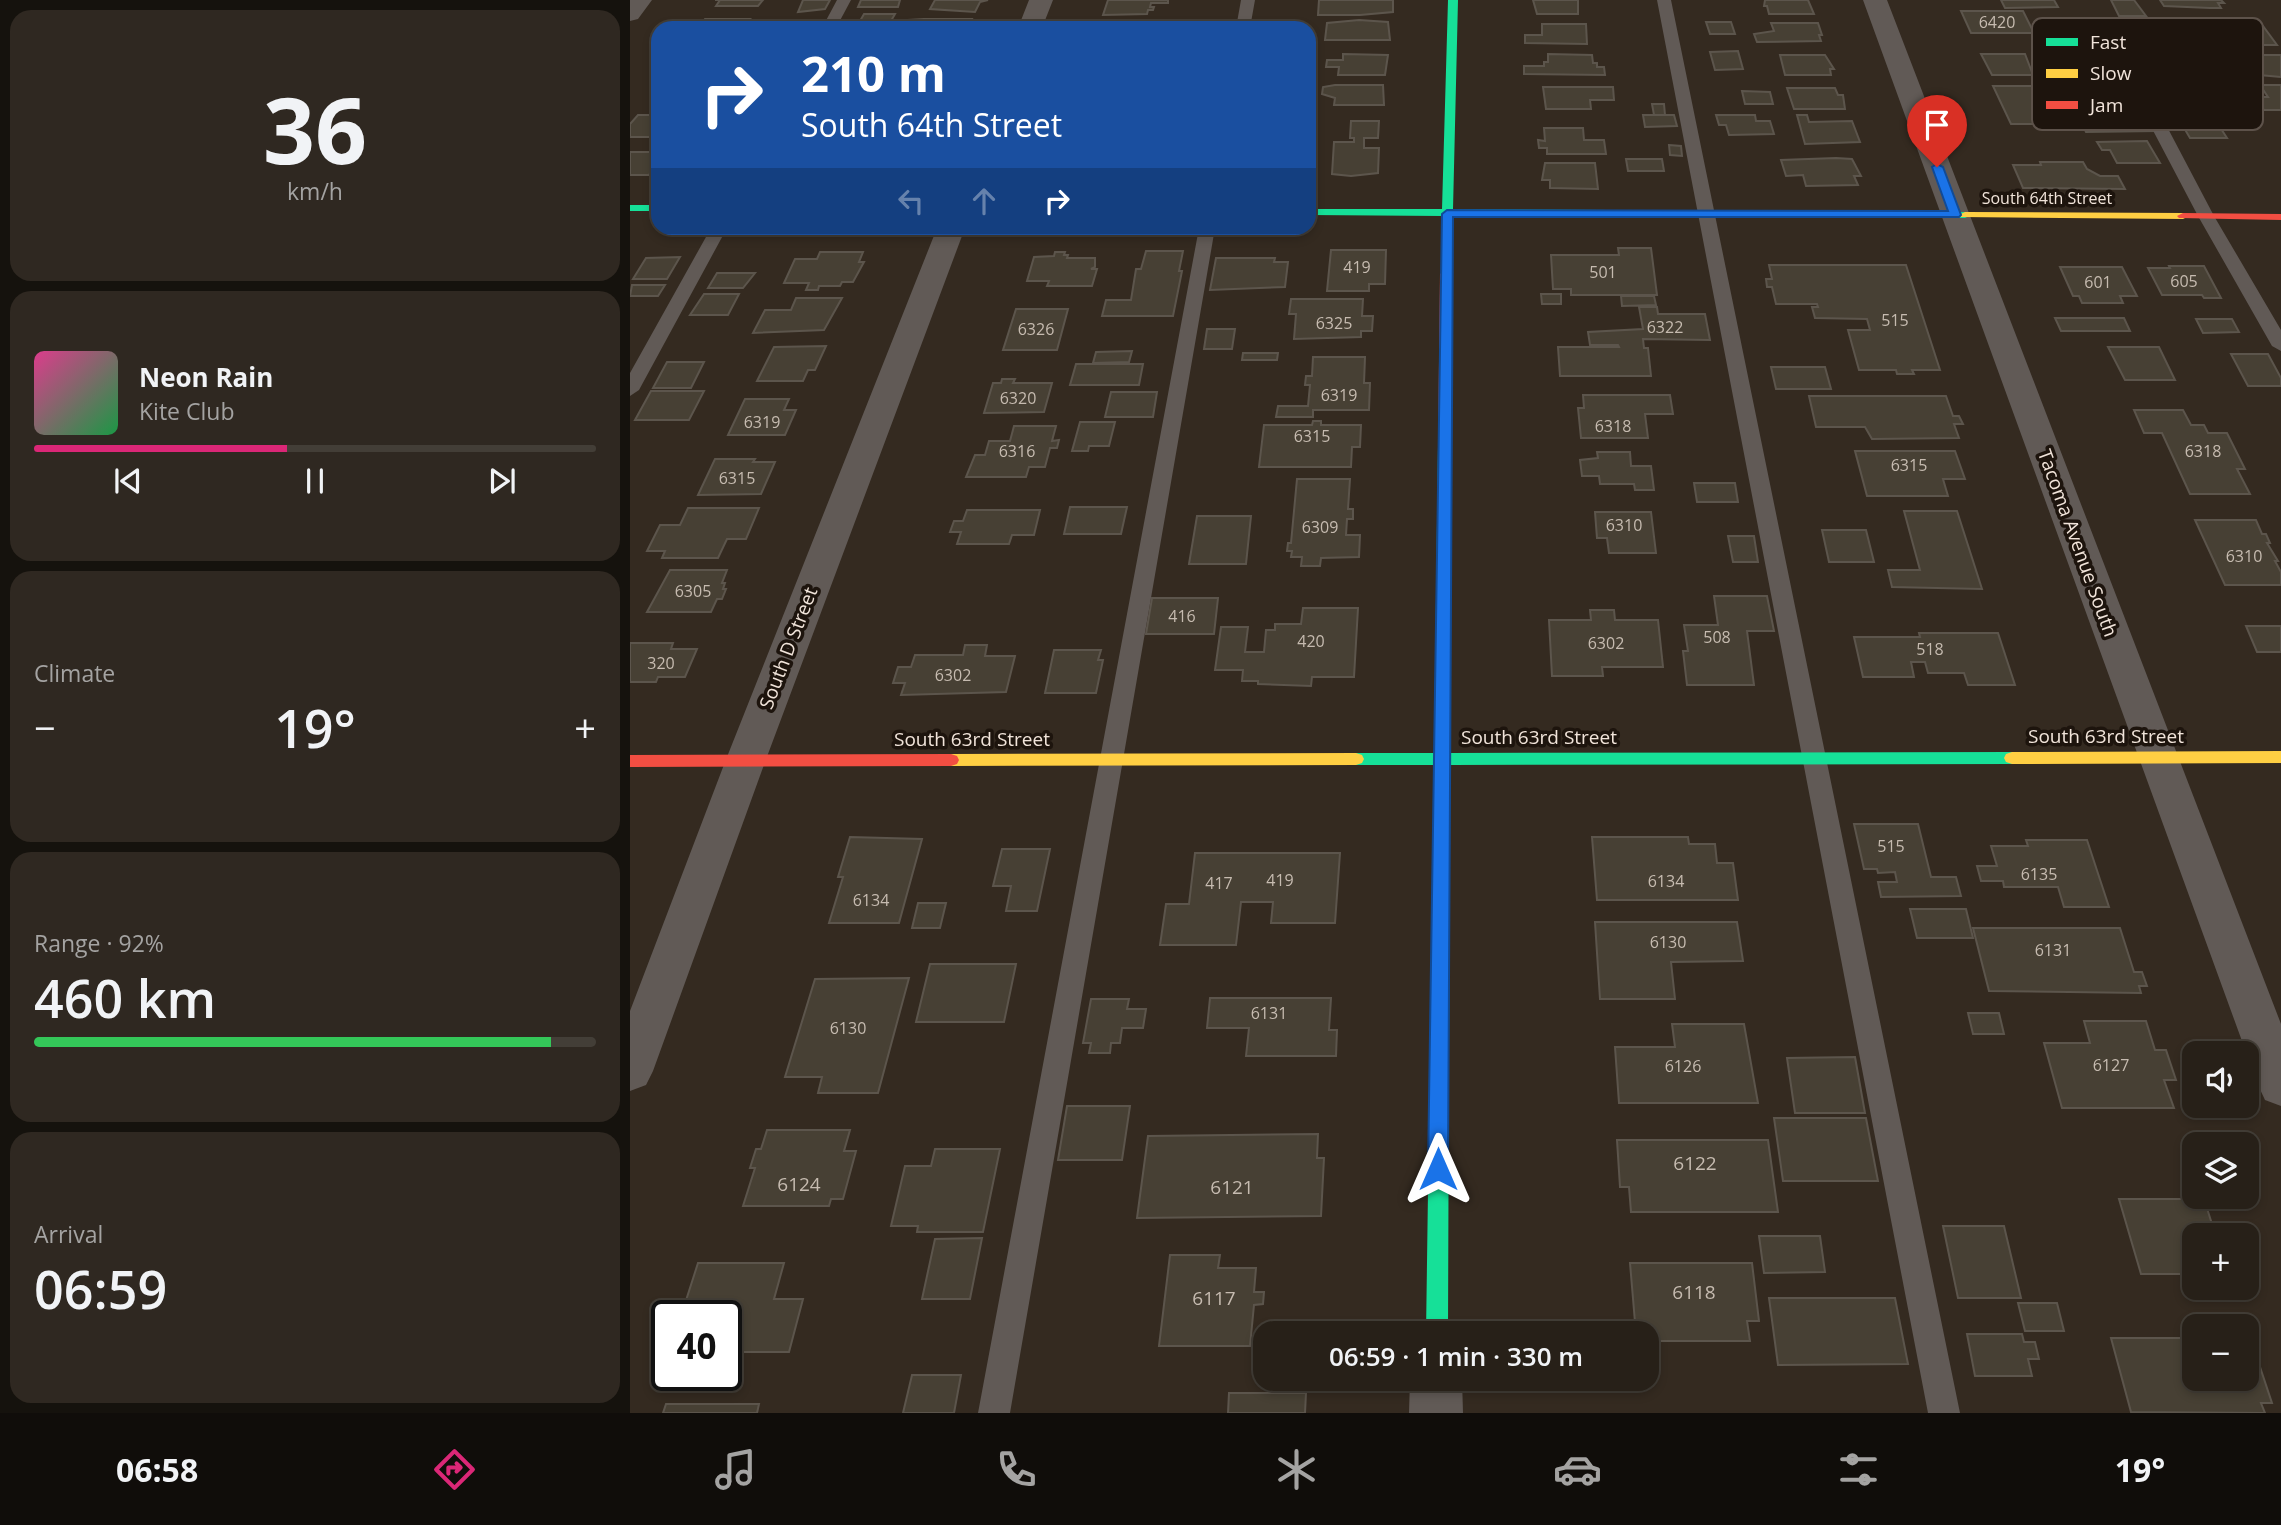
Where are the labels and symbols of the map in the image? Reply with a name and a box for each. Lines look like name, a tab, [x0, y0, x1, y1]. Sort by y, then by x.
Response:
house number: 6420	[1979, 11, 2015, 33]
legend	[2032, 18, 2263, 130]
text: Fast	[2090, 29, 2126, 55]
text: Slow	[2090, 60, 2132, 86]
text: Jam	[2088, 92, 2123, 118]
pin	[1907, 95, 1967, 167]
street label: South 64th Street	[1982, 187, 2113, 209]
house number: 419	[1343, 256, 1371, 278]
house number: 501	[1589, 261, 1617, 283]
house number: 605	[2170, 270, 2198, 292]
house number: 601	[2084, 271, 2112, 293]
house number: 515	[1881, 309, 1909, 331]
house number: 6325	[1316, 312, 1352, 334]
house number: 6322	[1647, 316, 1683, 338]
house number: 6326	[1018, 318, 1054, 340]
house number: 6319	[1321, 384, 1357, 406]
house number: 6320	[1000, 387, 1036, 409]
house number: 6319	[744, 411, 780, 433]
house number: 6318	[1595, 415, 1631, 437]
house number: 6315	[1294, 425, 1330, 447]
house number: 6316	[999, 440, 1035, 462]
house number: 6318	[2185, 440, 2221, 462]
street label: Tacoma Avenue South	[2032, 446, 2124, 640]
house number: 6315	[1891, 454, 1927, 476]
house number: 6315	[719, 467, 755, 489]
house number: 6310	[1606, 514, 1642, 536]
house number: 6309	[1302, 516, 1338, 538]
house number: 6310	[2226, 545, 2262, 567]
house number: 6305	[675, 580, 711, 602]
street label: South D Street	[753, 583, 823, 713]
house number: 416	[1168, 605, 1196, 627]
house number: 508	[1703, 626, 1731, 648]
house number: 420	[1297, 630, 1325, 652]
house number: 6302	[1588, 632, 1624, 654]
house number: 518	[1916, 638, 1944, 660]
house number: 320	[647, 652, 675, 674]
house number: 6302	[935, 664, 971, 686]
street label: South 63rd Street	[2028, 723, 2184, 749]
street label: South 63rd Street	[1461, 724, 1617, 750]
street label: South 63rd Street	[894, 726, 1050, 752]
house number: 515	[1877, 835, 1905, 857]
house number: 6135	[2021, 863, 2057, 885]
house number: 419	[1266, 869, 1294, 891]
house number: 6134	[1648, 870, 1684, 892]
house number: 417	[1205, 872, 1233, 894]
house number: 6134	[853, 889, 889, 911]
house number: 6130	[1650, 931, 1686, 953]
house number: 6131	[2035, 939, 2071, 961]
house number: 6131	[1251, 1002, 1287, 1024]
house number: 6130	[830, 1017, 866, 1039]
house number: 6127	[2093, 1054, 2129, 1076]
house number: 6126	[1665, 1055, 1701, 1077]
position arrow	[1401, 1132, 1475, 1206]
house number: 6122	[1673, 1150, 1717, 1176]
house number: 6124	[777, 1171, 821, 1197]
house number: 6121	[1210, 1174, 1254, 1200]
house number: 6118	[1672, 1279, 1716, 1305]
house number: 6117	[1192, 1285, 1236, 1311]
speed limit sign: 40	[651, 1300, 742, 1391]

